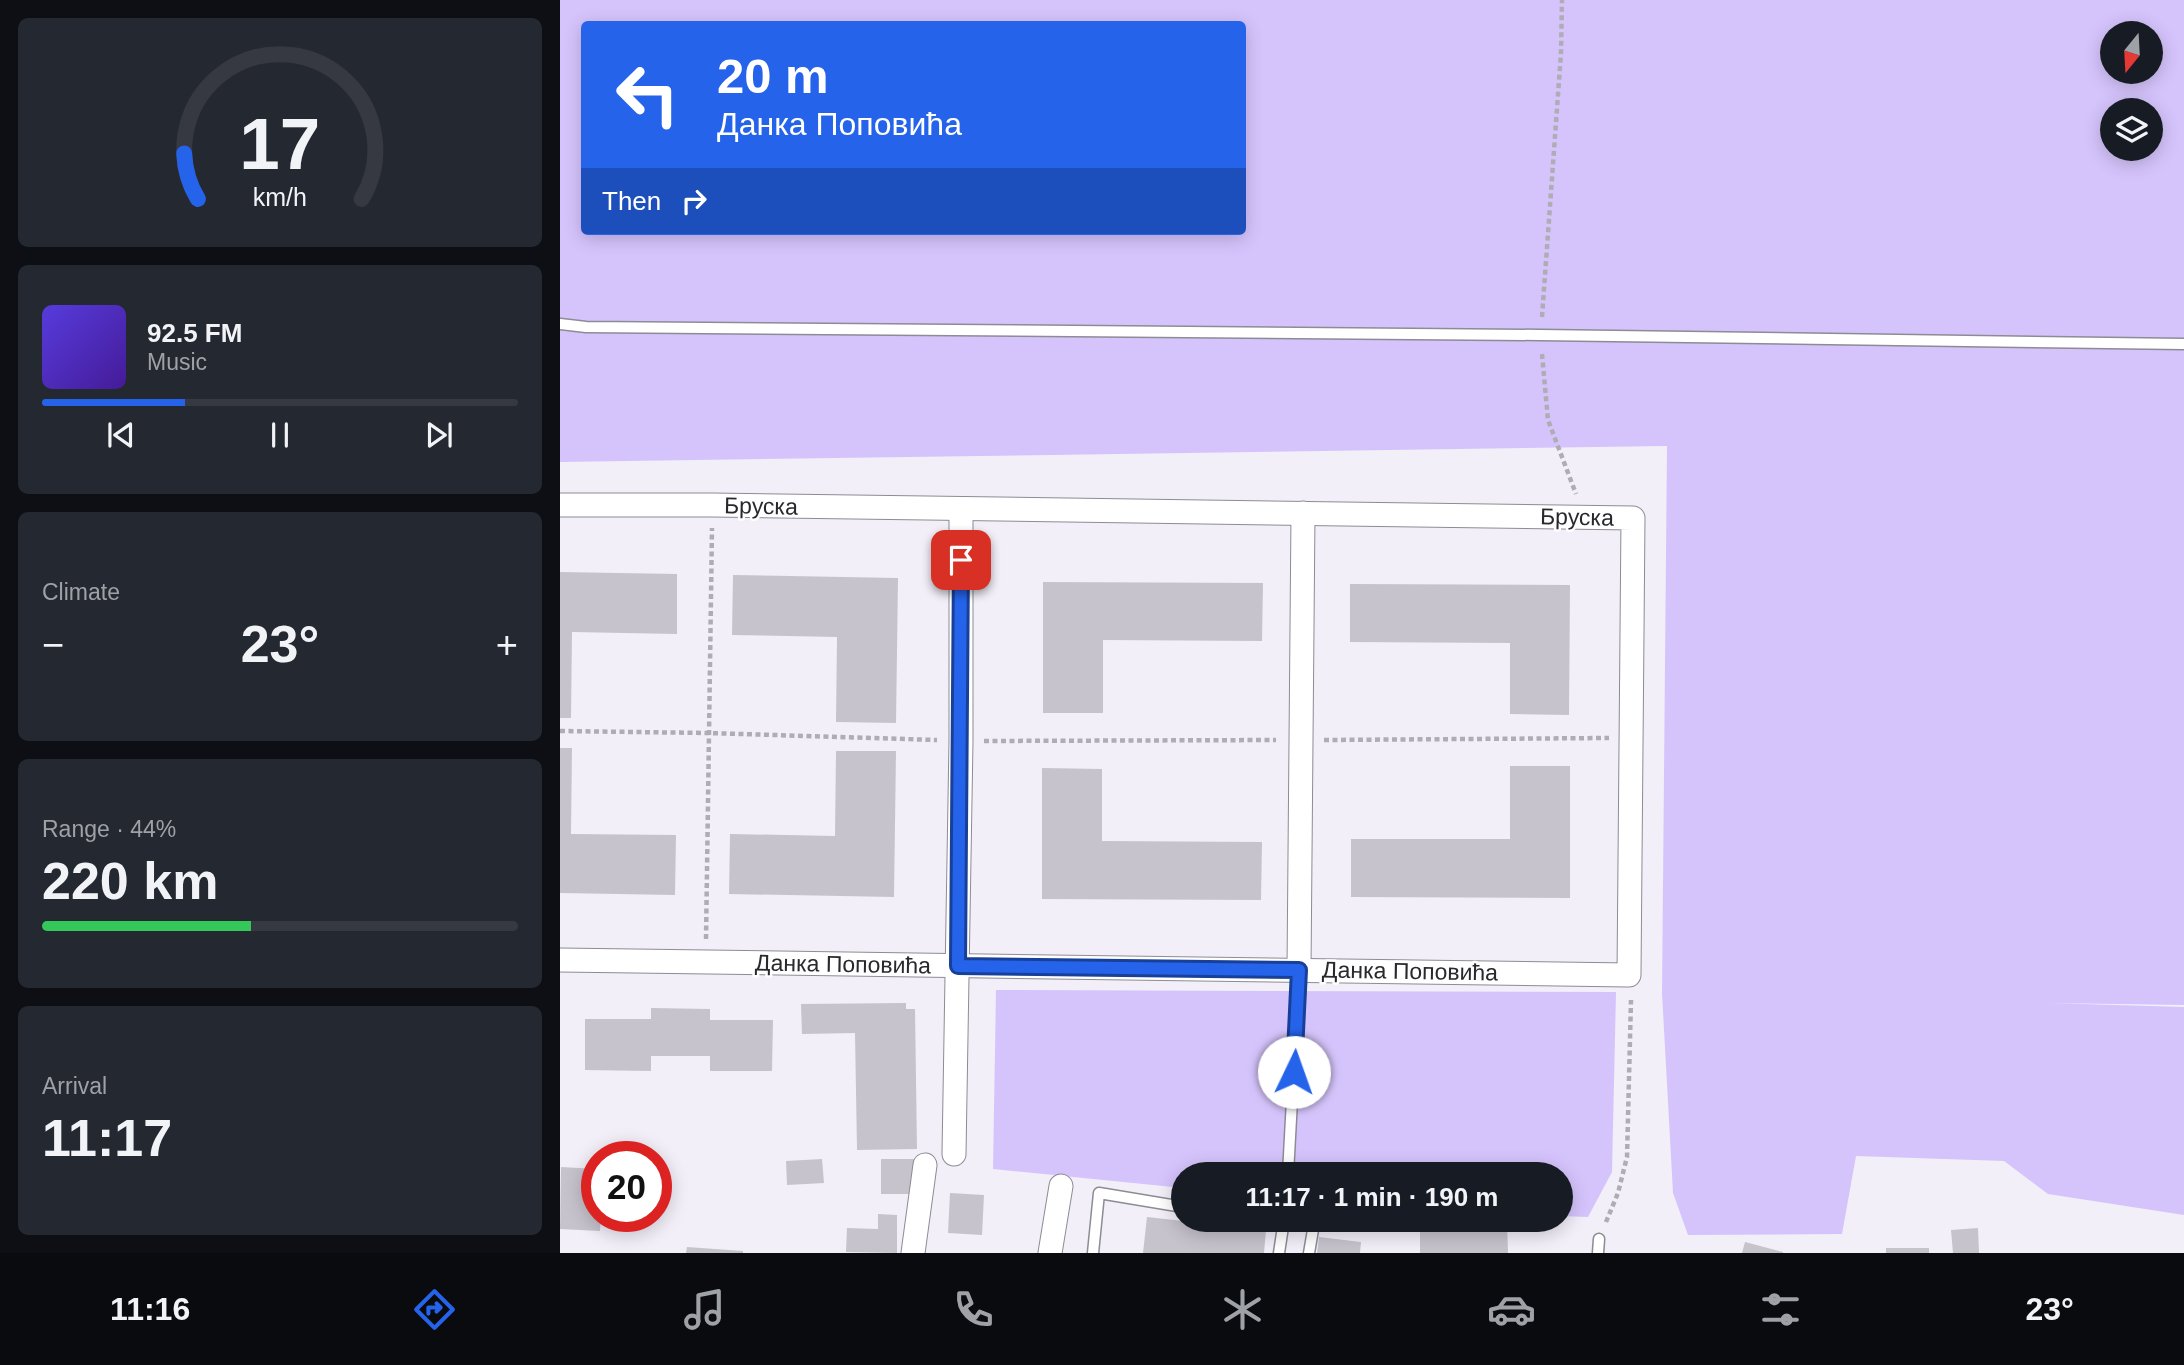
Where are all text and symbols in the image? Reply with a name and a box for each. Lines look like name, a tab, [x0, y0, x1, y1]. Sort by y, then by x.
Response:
north arrow	[2100, 21, 2163, 84]
map controls	[2100, 21, 2163, 161]
icon: left	[602, 49, 693, 140]
text: 20 m	[717, 49, 829, 103]
button: layers	[2100, 98, 2163, 161]
text: 17	[240, 103, 320, 184]
text: Данка Поповића	[717, 106, 962, 142]
text: km/h	[253, 182, 307, 210]
icon: right	[675, 182, 713, 220]
text: Then	[602, 186, 661, 216]
text: 92.5 FM	[147, 318, 242, 348]
text: Music	[147, 349, 207, 375]
icon: previous	[102, 416, 140, 454]
icon: pause	[261, 416, 299, 454]
icon: next	[420, 416, 458, 454]
street label: Бруска	[724, 492, 798, 520]
street label: Бруска	[1540, 503, 1614, 531]
pin	[931, 530, 991, 590]
icon: arrive	[942, 541, 980, 579]
text: Climate	[42, 579, 120, 605]
text: 23°	[241, 615, 319, 673]
text: −	[42, 624, 64, 666]
text: +	[496, 624, 518, 666]
text: Range · 44%	[42, 816, 176, 842]
text: 220 km	[42, 852, 218, 910]
street label: Данка Поповића	[755, 949, 931, 979]
street label: Данка Поповића	[1322, 956, 1498, 986]
position arrow	[1257, 1035, 1331, 1109]
text: Arrival	[42, 1073, 107, 1099]
text: 11:17	[42, 1109, 172, 1167]
speed limit sign: 20	[581, 1141, 672, 1232]
text: 11:17 · 1 min · 190 m	[1246, 1182, 1498, 1212]
icon: directions	[410, 1285, 459, 1334]
icon: music	[680, 1285, 729, 1334]
icon: phone	[949, 1285, 998, 1334]
icon: climate	[1218, 1285, 1267, 1334]
icon: car	[1487, 1285, 1536, 1334]
icon: filters	[1756, 1285, 1805, 1334]
text: 11:16	[110, 1291, 190, 1327]
text: 23°	[2025, 1291, 2074, 1327]

